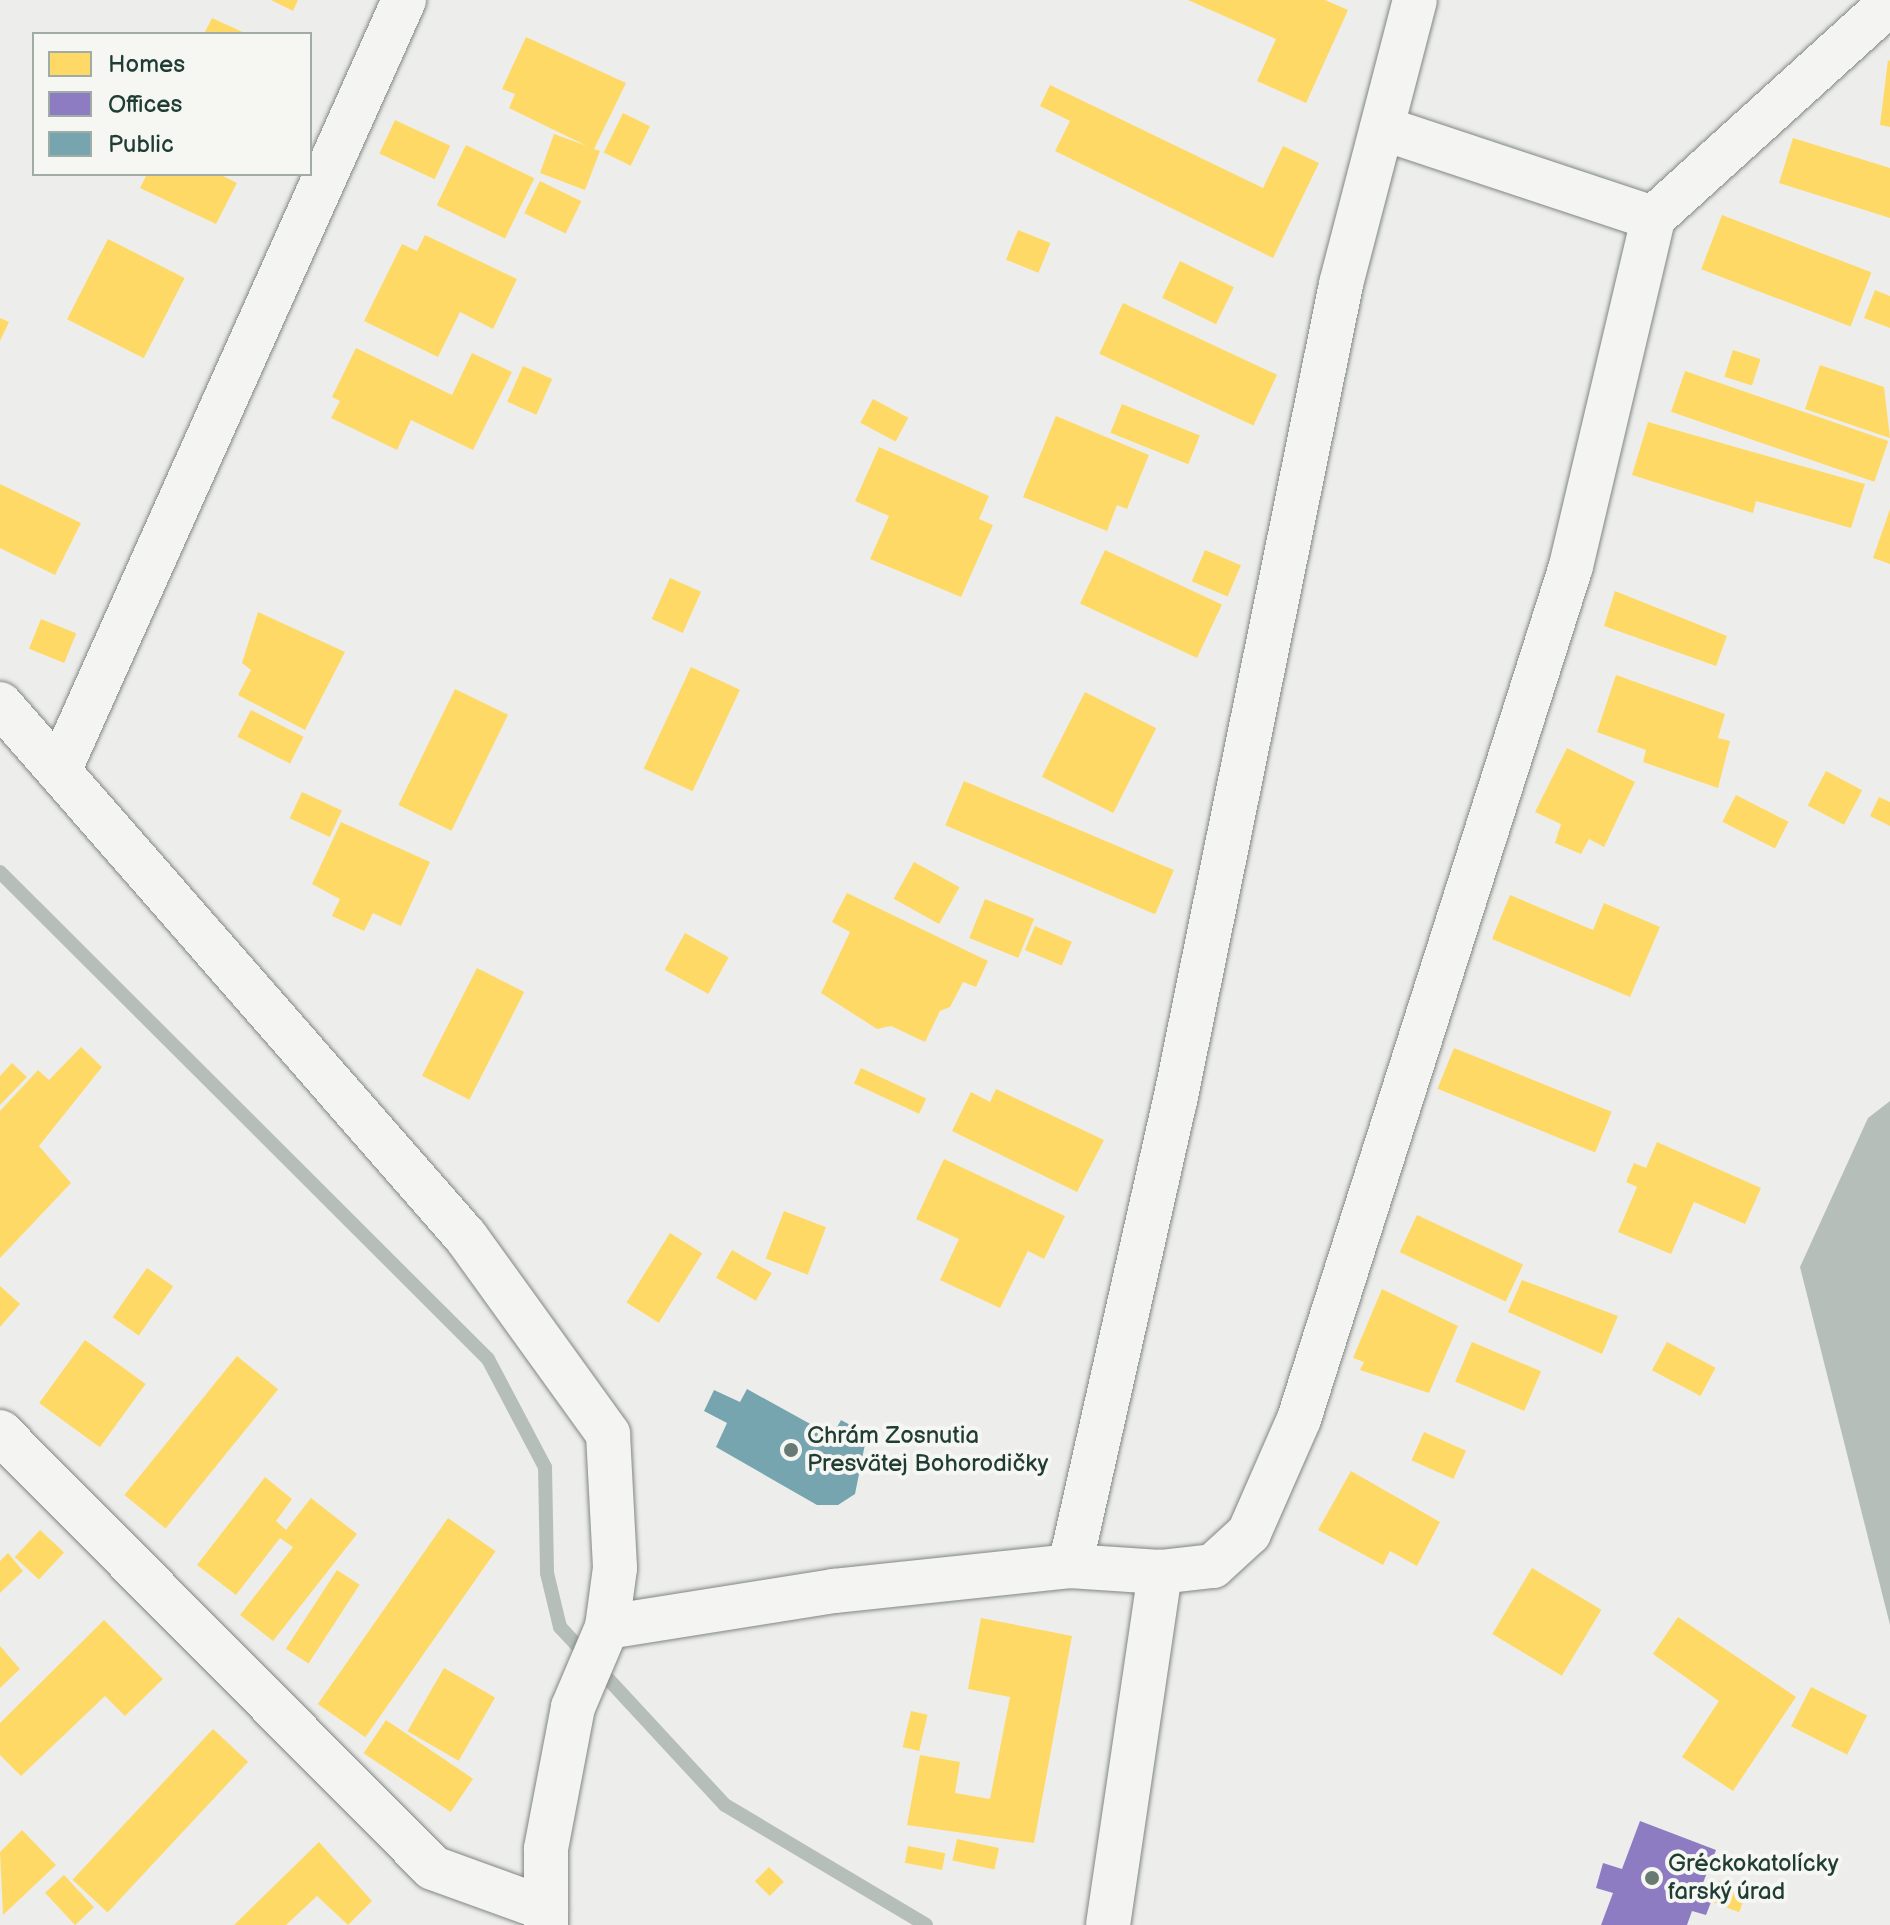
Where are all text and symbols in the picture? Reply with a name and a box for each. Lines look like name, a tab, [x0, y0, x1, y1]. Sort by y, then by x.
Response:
legend	[32, 32, 312, 176]
text: Homes	[108, 50, 185, 79]
text: Offices	[108, 90, 182, 119]
text: Public	[108, 130, 174, 159]
place label: Chrám Zosnutia Presvätej Bohorodičky	[807, 1422, 1048, 1478]
marker: Chrám Zosnutia Presvätej Bohorodičky	[782, 1441, 800, 1459]
place label: Gréckokatolícky farský úrad	[1668, 1850, 1838, 1906]
marker: Gréckokatolícky farský úrad	[1643, 1869, 1661, 1887]

